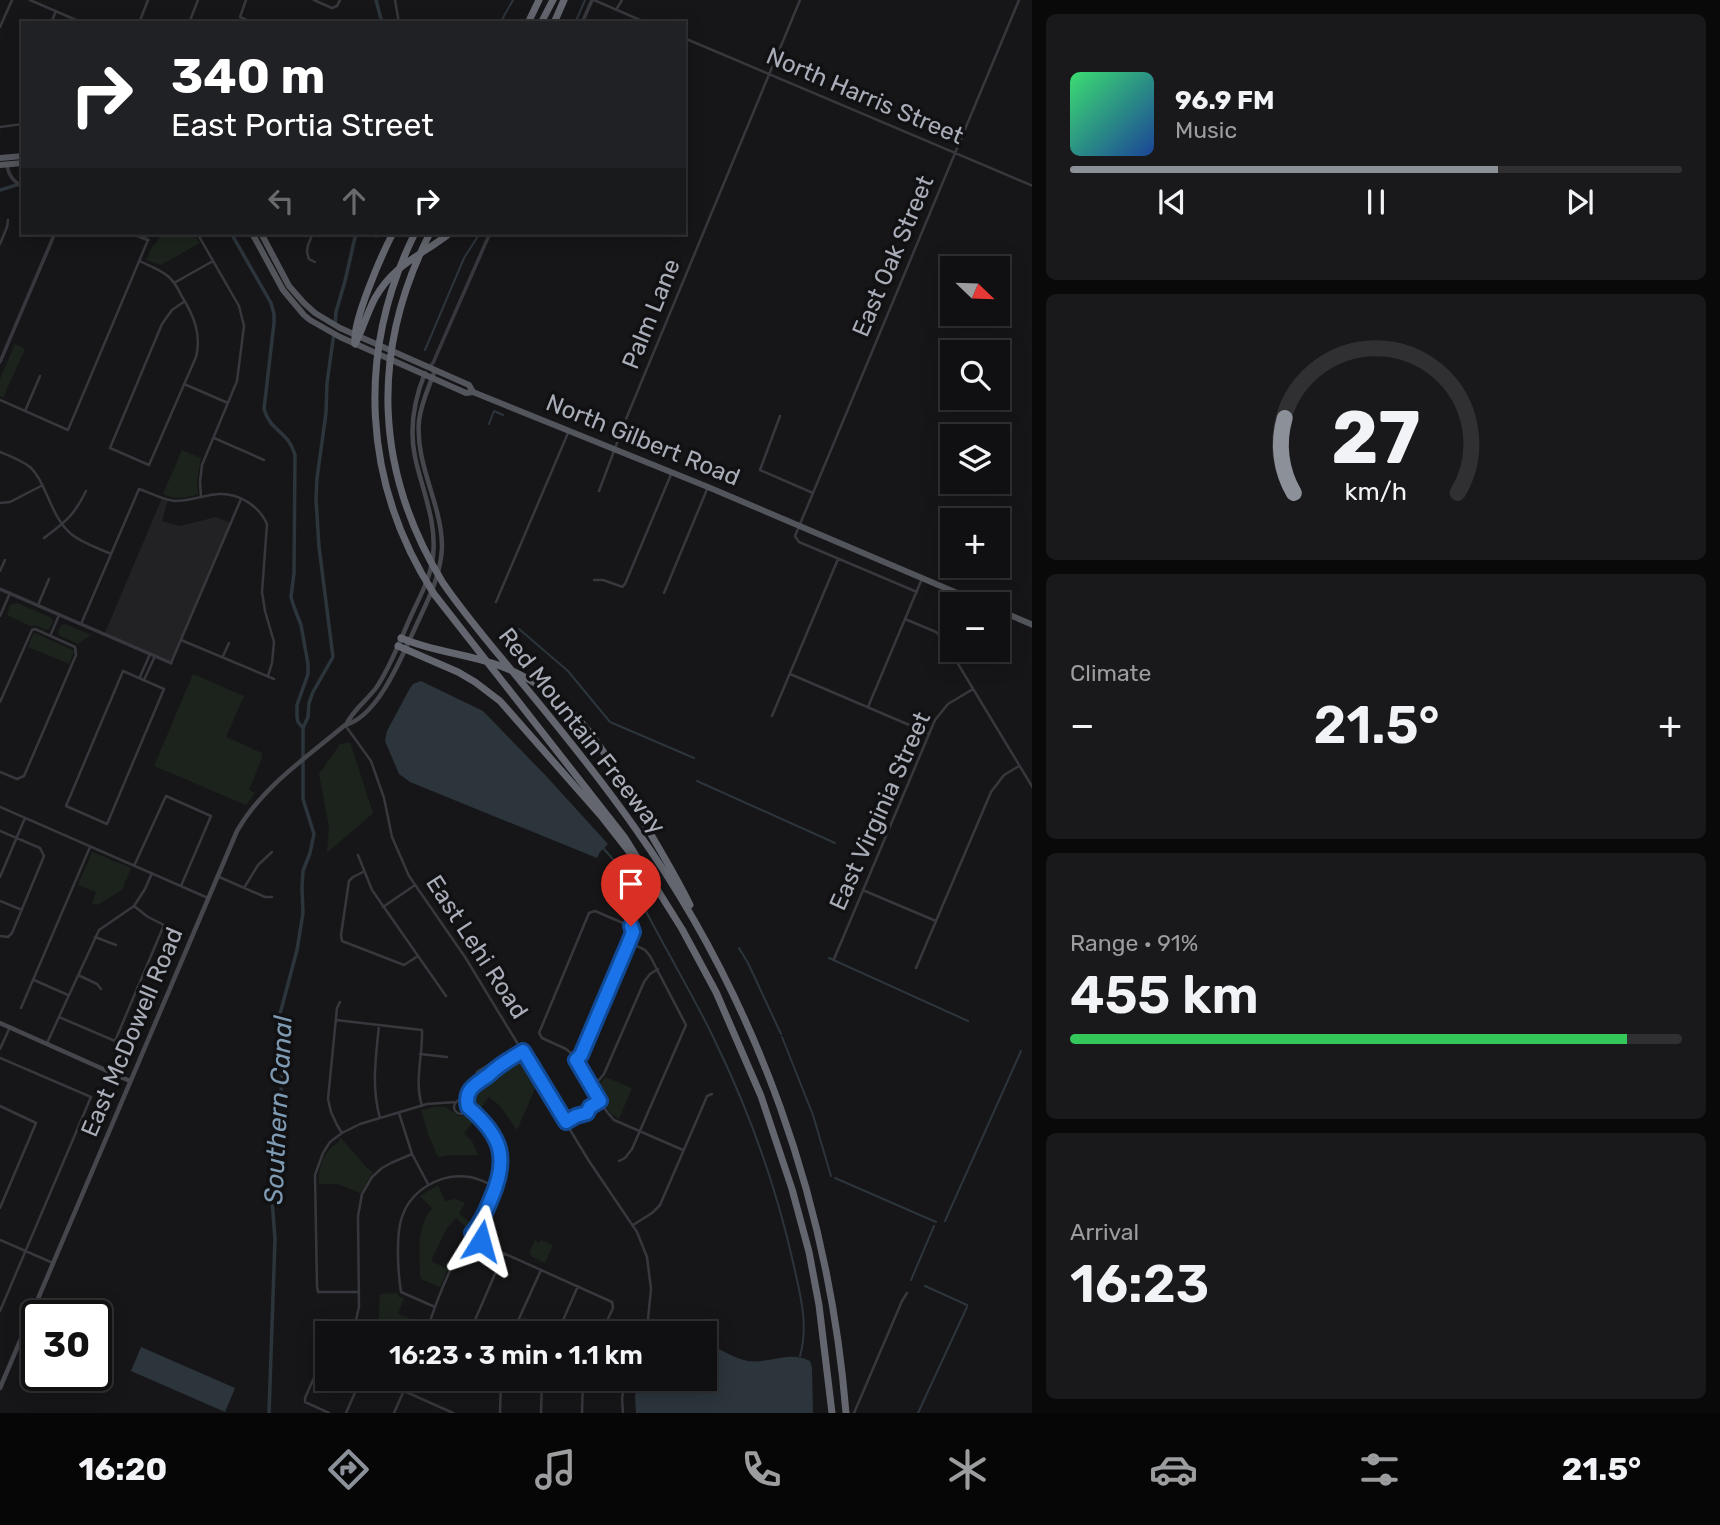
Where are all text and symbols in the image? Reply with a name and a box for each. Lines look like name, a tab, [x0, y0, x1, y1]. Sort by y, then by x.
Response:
street label: North Harris Street	[762, 42, 968, 150]
text: 340 m	[171, 47, 325, 105]
icon: right	[56, 49, 147, 140]
text: 96.9 FM	[1175, 85, 1275, 116]
text: East Portia Street	[171, 106, 434, 144]
text: Music	[1175, 116, 1237, 144]
street label: East Oak Street	[846, 171, 940, 341]
icon: left	[262, 182, 300, 220]
icon: ahead	[335, 182, 373, 220]
icon: right	[408, 182, 446, 220]
icon: previous	[1153, 183, 1191, 221]
icon: pause	[1357, 183, 1395, 221]
icon: next	[1561, 183, 1599, 221]
street label: Palm Lane	[616, 255, 686, 373]
north arrow	[940, 256, 1010, 326]
map controls	[940, 256, 1010, 662]
button: search	[940, 340, 1010, 410]
street label: North Gilbert Road	[542, 388, 744, 492]
text: 27	[1331, 395, 1421, 481]
button: layers	[940, 424, 1010, 494]
text: km/h	[1345, 476, 1407, 505]
button: +	[940, 508, 1010, 578]
button: −	[940, 592, 1010, 662]
street label: Red Mountain Freeway	[493, 622, 671, 840]
text: Climate	[1070, 659, 1151, 687]
text: 21.5°	[1313, 694, 1440, 756]
text: −	[1070, 702, 1095, 748]
text: +	[1658, 702, 1682, 748]
street label: East Virginia Street	[824, 708, 936, 914]
pin	[601, 854, 661, 926]
icon: arrive	[612, 865, 650, 903]
street label: East Lehi Road	[420, 870, 534, 1024]
street label: East McDowell Road	[75, 923, 189, 1141]
text: Range · 91%	[1070, 929, 1198, 957]
text: 455 km	[1070, 964, 1259, 1026]
water label: Southern Canal	[258, 1014, 299, 1205]
position arrow	[444, 1204, 518, 1278]
text: Arrival	[1070, 1218, 1139, 1246]
text: 16:23	[1070, 1253, 1209, 1315]
speed limit sign: 30	[21, 1300, 112, 1391]
text: 16:23 · 3 min · 1.1 km	[389, 1340, 643, 1371]
icon: directions	[324, 1445, 373, 1494]
icon: music	[531, 1445, 580, 1494]
icon: phone	[737, 1445, 786, 1494]
icon: climate	[943, 1445, 992, 1494]
icon: car	[1149, 1445, 1198, 1494]
icon: filters	[1355, 1445, 1404, 1494]
text: 16:20	[79, 1450, 167, 1488]
text: 21.5°	[1562, 1450, 1641, 1488]

